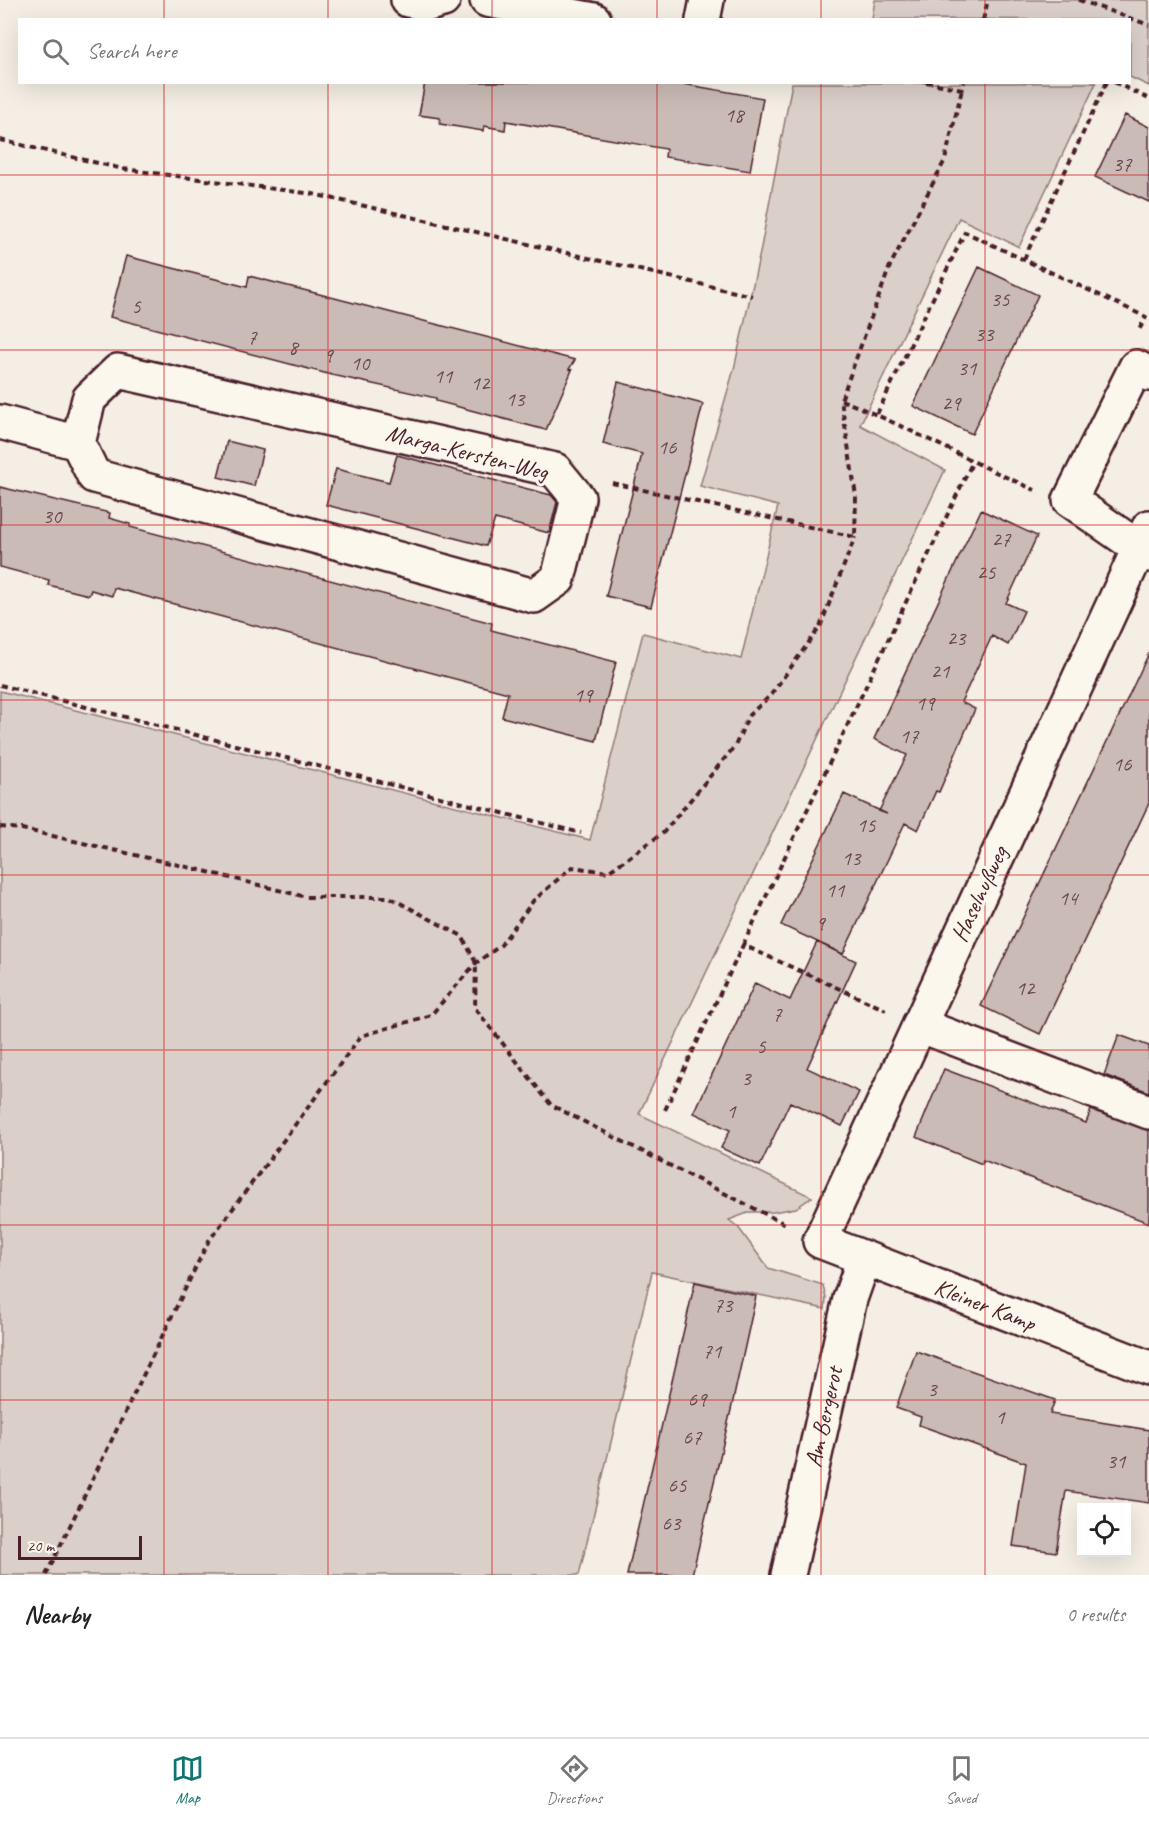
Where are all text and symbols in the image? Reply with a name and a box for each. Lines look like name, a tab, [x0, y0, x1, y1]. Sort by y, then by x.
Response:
search box	[18, 18, 1131, 84]
icon: search	[39, 35, 72, 68]
text: Search here	[87, 37, 177, 65]
house number: 18	[725, 102, 746, 128]
house number: 37	[1113, 151, 1133, 177]
house number: 35	[991, 286, 1011, 312]
house number: 5	[131, 293, 142, 319]
house number: 33	[975, 321, 995, 347]
house number: 7	[247, 324, 258, 350]
house number: 8	[288, 334, 300, 360]
house number: 9	[323, 342, 334, 368]
house number: 10	[351, 350, 371, 376]
house number: 31	[958, 355, 978, 381]
house number: 11	[434, 363, 454, 389]
house number: 12	[471, 370, 491, 396]
house number: 13	[506, 386, 526, 412]
house number: 29	[942, 390, 962, 416]
street label: Marga-Kersten-Weg	[383, 417, 553, 487]
house number: 16	[658, 434, 677, 460]
house number: 30	[43, 503, 63, 529]
house number: 27	[992, 526, 1012, 552]
house number: 25	[977, 559, 997, 585]
house number: 23	[947, 625, 967, 651]
house number: 21	[931, 658, 951, 684]
house number: 19	[574, 682, 594, 708]
house number: 19	[916, 690, 936, 716]
house number: 17	[900, 723, 920, 749]
house number: 16	[1113, 751, 1132, 777]
house number: 15	[857, 812, 877, 838]
street label: Haselnußweg	[944, 839, 1015, 947]
house number: 13	[842, 845, 862, 871]
house number: 11	[826, 877, 846, 903]
house number: 14	[1059, 885, 1080, 911]
house number: 9	[815, 910, 826, 936]
house number: 12	[1016, 975, 1036, 1001]
house number: 7	[772, 1001, 783, 1027]
house number: 5	[756, 1033, 767, 1059]
house number: 3	[741, 1065, 752, 1091]
house number: 1	[726, 1098, 737, 1124]
street label: Kleiner Kamp	[930, 1272, 1041, 1338]
house number: 73	[714, 1292, 734, 1318]
house number: 71	[703, 1338, 723, 1364]
street label: Am Bergerot	[798, 1362, 850, 1470]
house number: 3	[927, 1376, 938, 1402]
house number: 69	[688, 1386, 708, 1412]
house number: 1	[995, 1404, 1006, 1430]
house number: 67	[683, 1424, 703, 1450]
house number: 31	[1107, 1448, 1127, 1474]
house number: 65	[668, 1472, 688, 1498]
map controls	[1077, 1503, 1131, 1557]
button: locate	[1077, 1503, 1131, 1557]
house number: 63	[662, 1510, 682, 1536]
scale bar	[18, 1533, 142, 1560]
text: 20 m	[27, 1536, 54, 1556]
text: Nearby	[24, 1598, 89, 1631]
text: 0 results	[1066, 1602, 1125, 1627]
tab: Map	[171, 1752, 204, 1808]
tab: Directions	[547, 1752, 602, 1808]
tab: Saved	[945, 1752, 978, 1808]

